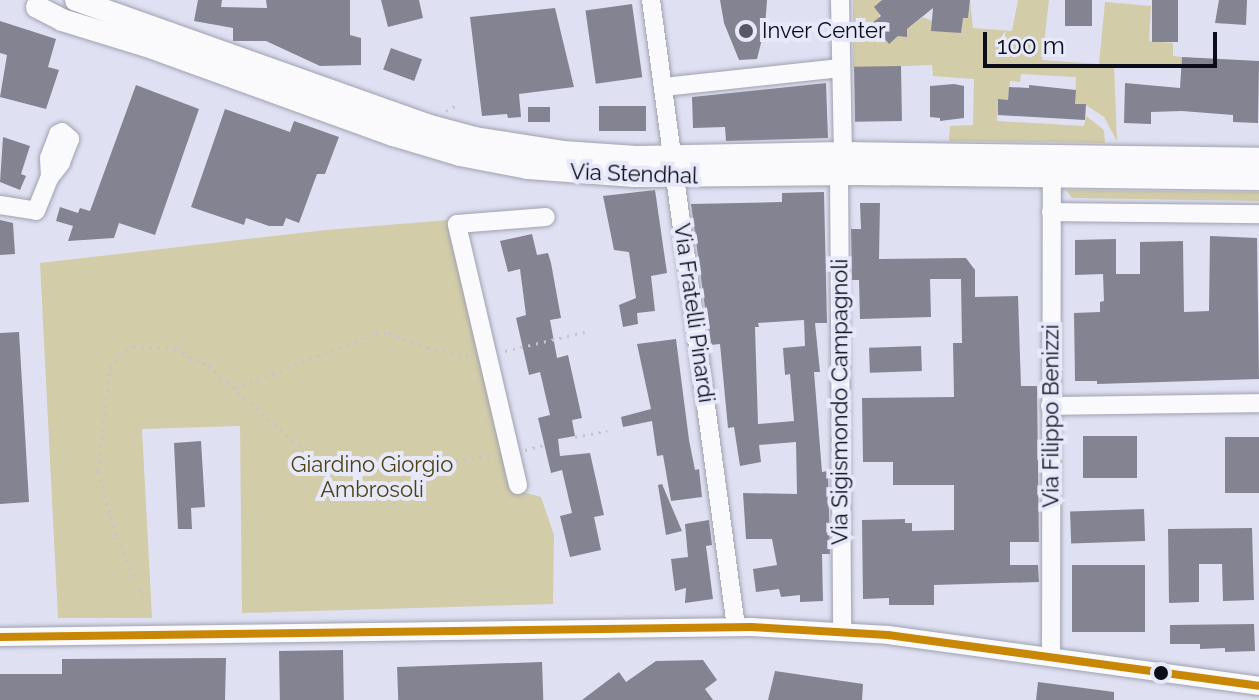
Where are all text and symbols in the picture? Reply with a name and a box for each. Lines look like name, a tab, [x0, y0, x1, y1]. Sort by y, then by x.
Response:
scale bar	[987, 16, 1221, 66]
place label: Inver Center	[762, 18, 886, 44]
marker: Inver Center	[737, 22, 755, 40]
text: 100 m	[997, 31, 1065, 60]
street label: Via Stendhal	[570, 159, 698, 189]
street label: Via Fratelli Pinardi	[668, 222, 720, 404]
street label: Via Sigismondo Campagnoli	[827, 259, 853, 545]
street label: Via Filippo Benizzi	[1038, 324, 1064, 508]
park label: Giardino Giorgio Ambrosoli	[291, 451, 453, 502]
unlabelled marker	[1153, 665, 1169, 681]

